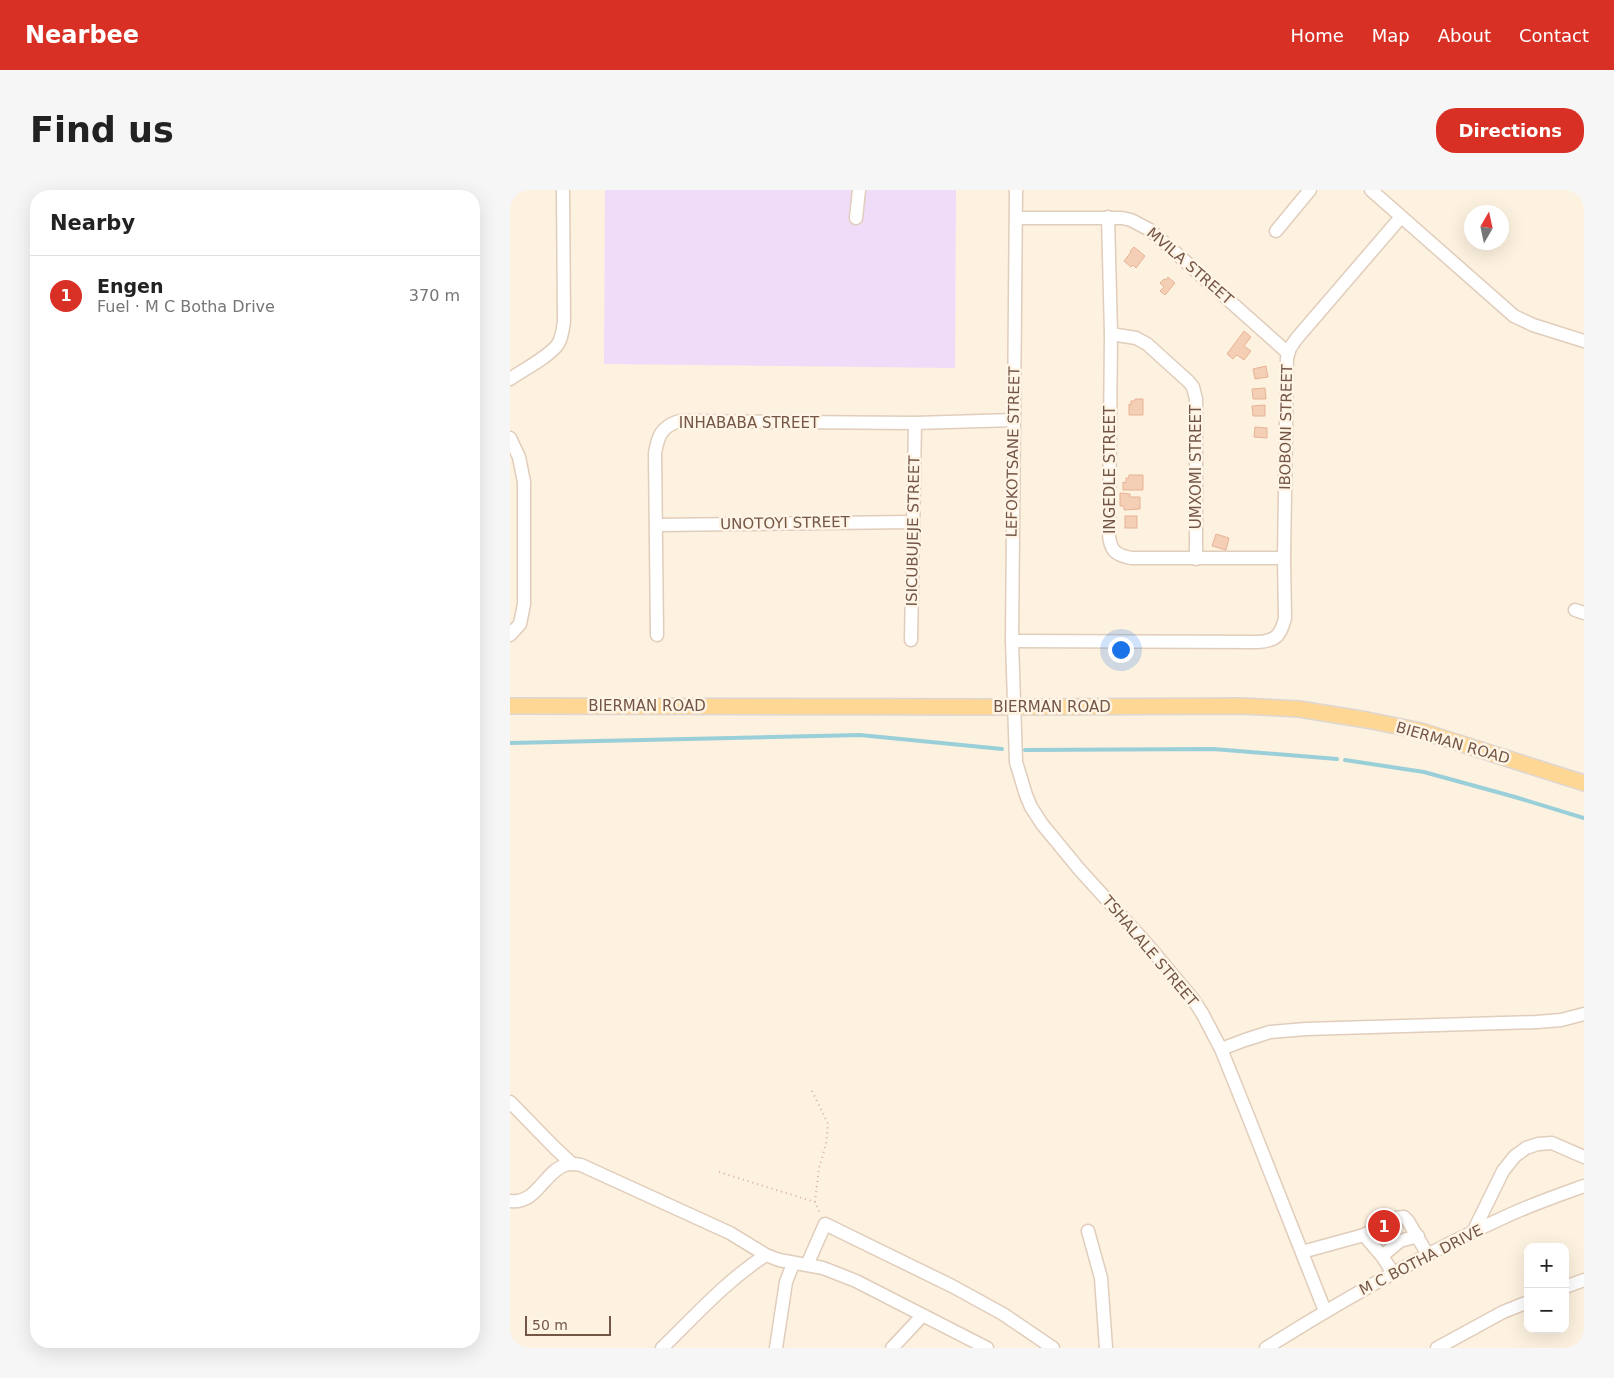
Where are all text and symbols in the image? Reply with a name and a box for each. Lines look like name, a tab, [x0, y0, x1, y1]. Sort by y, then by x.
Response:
text: Nearbee	[25, 21, 139, 49]
text: Home	[1291, 25, 1344, 46]
text: Map	[1372, 25, 1410, 46]
text: About	[1438, 25, 1491, 46]
text: Contact	[1519, 25, 1589, 46]
button: Directions	[1436, 108, 1584, 153]
text: Find us	[30, 110, 174, 150]
north arrow	[1464, 205, 1509, 250]
text: Nearby	[50, 211, 135, 235]
street label: MVILA STREET	[1143, 224, 1238, 309]
text: Engen	[97, 275, 164, 297]
text: 1	[60, 286, 72, 305]
text: 370 m	[409, 286, 460, 305]
text: Fuel · M C Botha Drive	[97, 297, 275, 316]
street label: IBOBONI STREET	[1276, 363, 1296, 490]
street label: LEFOKOTSANE STREET	[1003, 366, 1024, 538]
street label: UMXOMI STREET	[1187, 404, 1205, 529]
street label: INGEDLE STREET	[1101, 405, 1119, 534]
street label: INHABABA STREET	[679, 414, 820, 432]
street label: ISICUBUJEJE STREET	[903, 455, 923, 607]
street label: UNOTOYI STREET	[720, 513, 851, 533]
your location	[1108, 637, 1134, 663]
street label: BIERMAN ROAD	[588, 697, 706, 715]
street label: BIERMAN ROAD	[993, 698, 1111, 716]
street label: BIERMAN ROAD	[1394, 718, 1512, 768]
street label: TSHALALE STREET	[1098, 891, 1202, 1011]
pin: 1	[1368, 1207, 1400, 1245]
street label: M C BOTHA DRIVE	[1356, 1221, 1486, 1299]
map controls	[1524, 1243, 1569, 1333]
button: +	[1524, 1243, 1569, 1288]
button: −	[1524, 1288, 1569, 1333]
scale bar	[525, 1313, 611, 1336]
text: 50 m	[532, 1317, 568, 1333]

